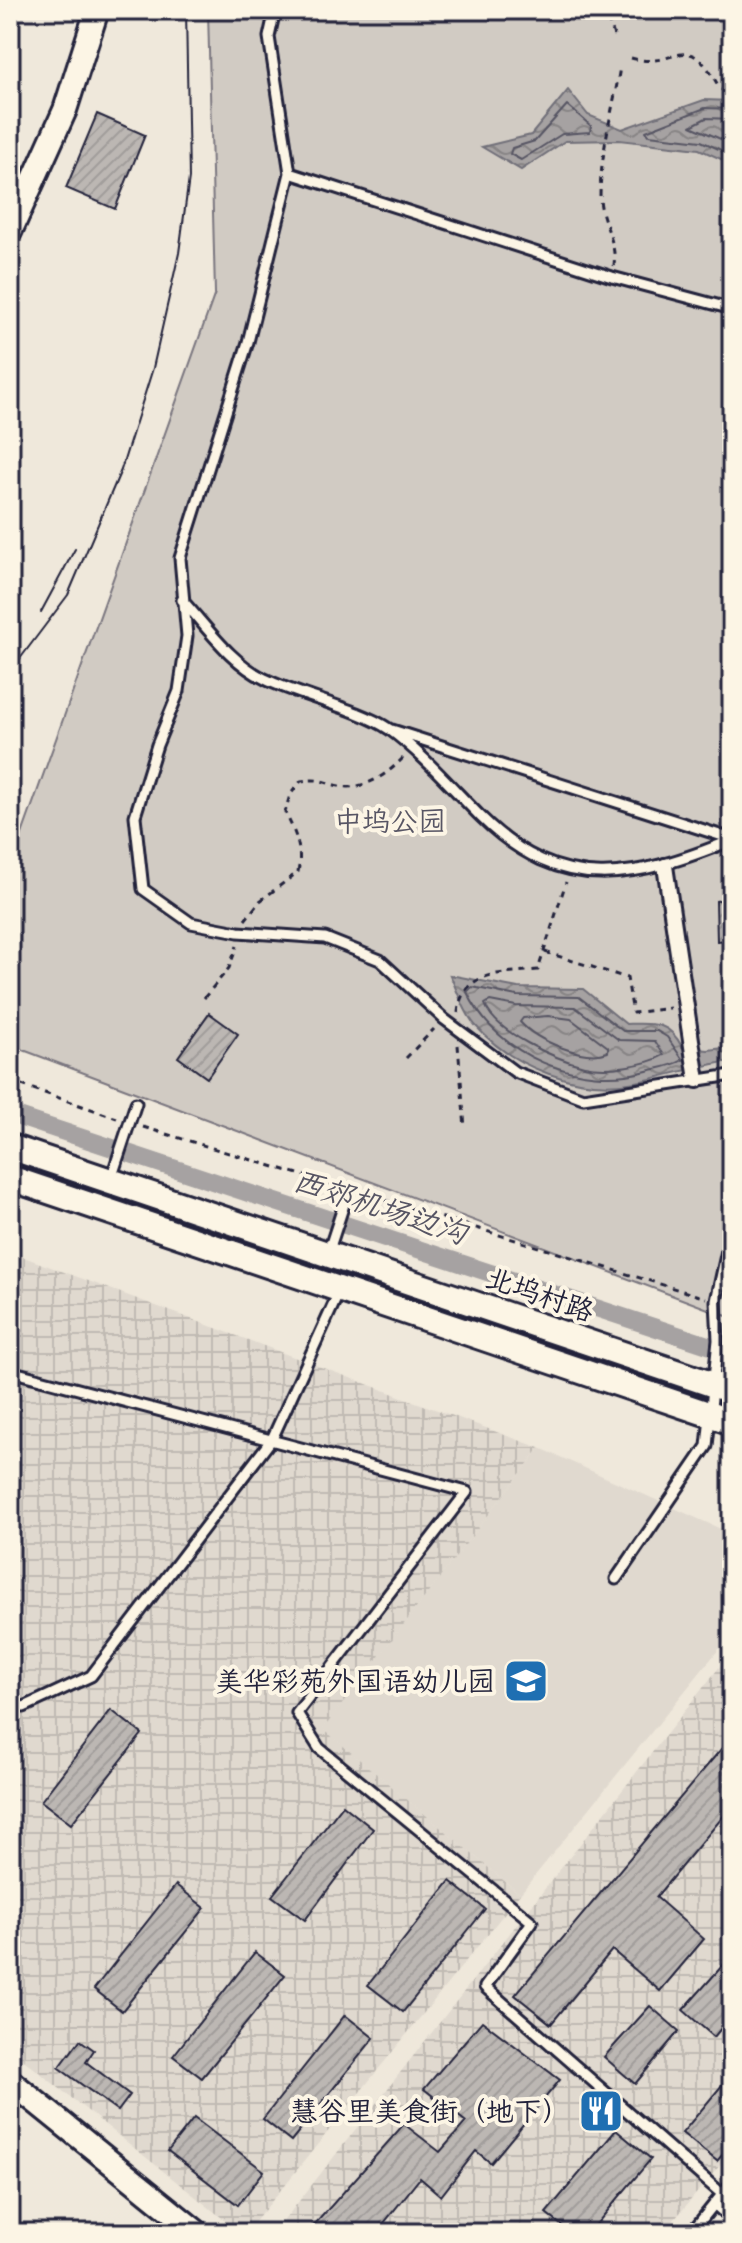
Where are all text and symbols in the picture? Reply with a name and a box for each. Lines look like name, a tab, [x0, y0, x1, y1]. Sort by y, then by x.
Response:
park label: 中坞公园	[334, 805, 446, 842]
water label: 西郊机场边沟	[288, 1162, 474, 1256]
street label: 北坞村路	[480, 1261, 598, 1332]
school or university icon: 美华彩苑外国语幼儿园	[502, 1657, 550, 1705]
place label: 美华彩苑外国语幼儿园	[215, 1665, 495, 1702]
restaurant icon: 慧谷里美食街（地下）	[577, 2087, 625, 2135]
place label: 慧谷里美食街（地下）	[290, 2095, 570, 2132]

